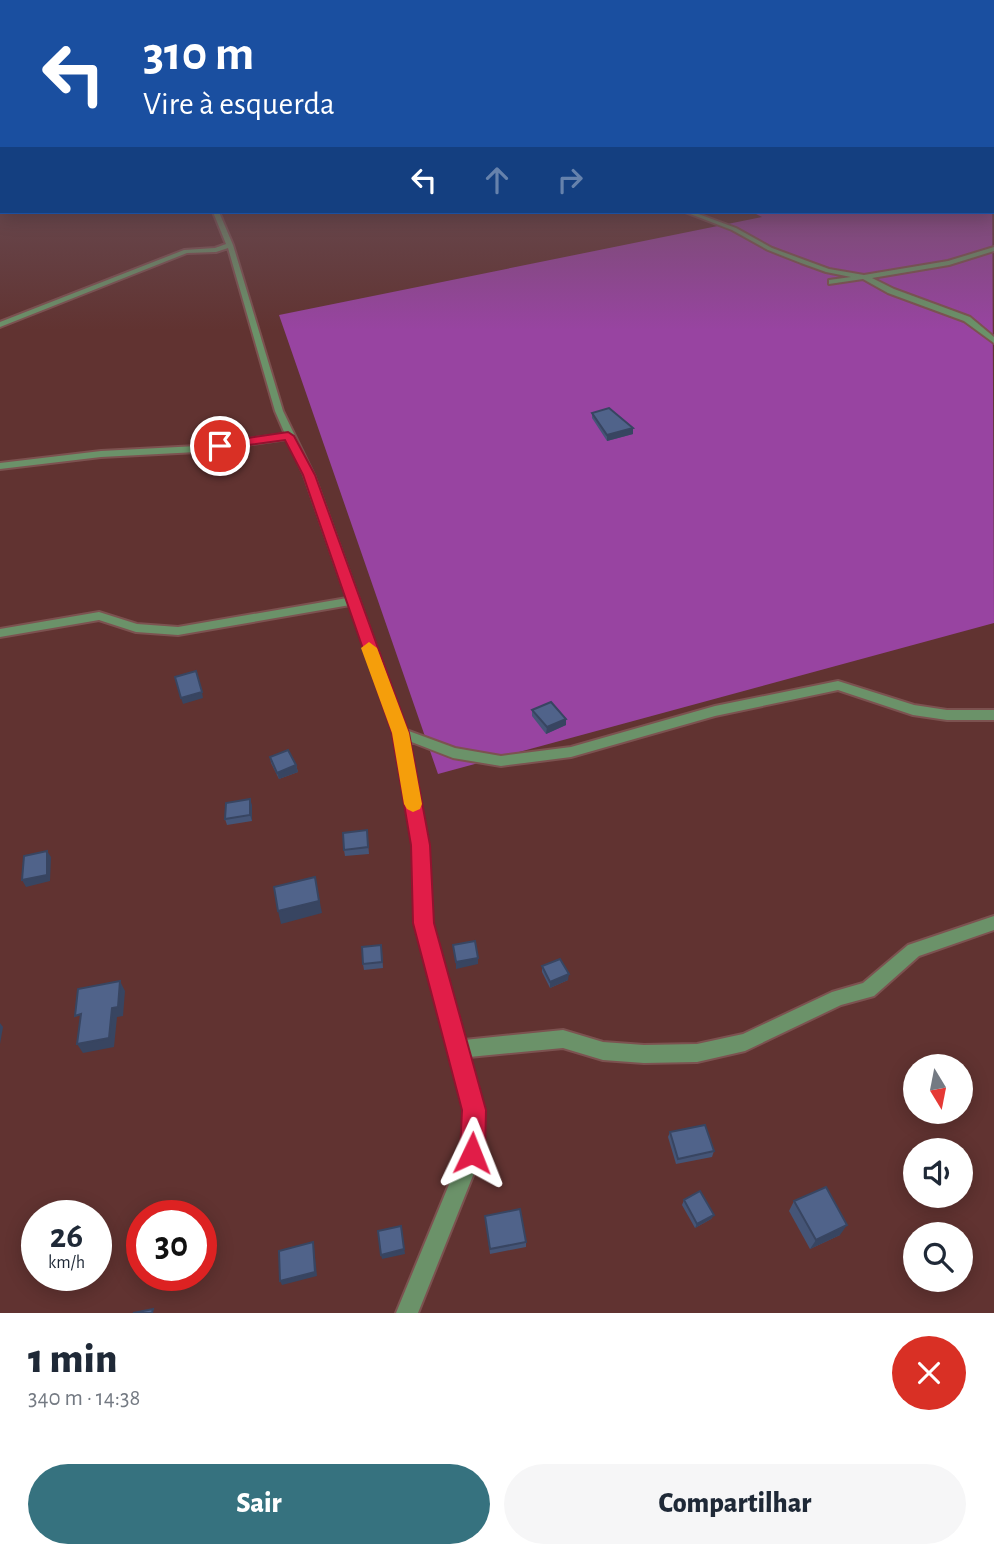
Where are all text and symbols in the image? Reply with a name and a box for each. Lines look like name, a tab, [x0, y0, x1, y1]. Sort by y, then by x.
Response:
icon: left	[28, 28, 119, 119]
text: 310 m	[143, 30, 254, 79]
text: Vire à esquerda	[143, 88, 335, 120]
icon: left	[405, 161, 443, 199]
icon: ahead	[478, 161, 516, 199]
icon: right	[551, 161, 589, 199]
pin	[190, 416, 250, 476]
icon: arrive	[201, 427, 239, 465]
north arrow	[903, 1054, 973, 1124]
map controls	[903, 1054, 973, 1292]
position arrow	[435, 1116, 509, 1190]
button: sound	[903, 1138, 973, 1208]
speed limit sign: 30	[126, 1200, 217, 1291]
text: 26	[50, 1219, 83, 1254]
button: search	[903, 1222, 973, 1292]
text: km/h	[48, 1254, 85, 1272]
button: close	[892, 1336, 966, 1410]
text: 1 min	[28, 1338, 117, 1380]
text: 340 m · 14:38	[28, 1387, 140, 1410]
button: Sair	[28, 1464, 490, 1544]
button: Compartilhar	[504, 1464, 966, 1544]

